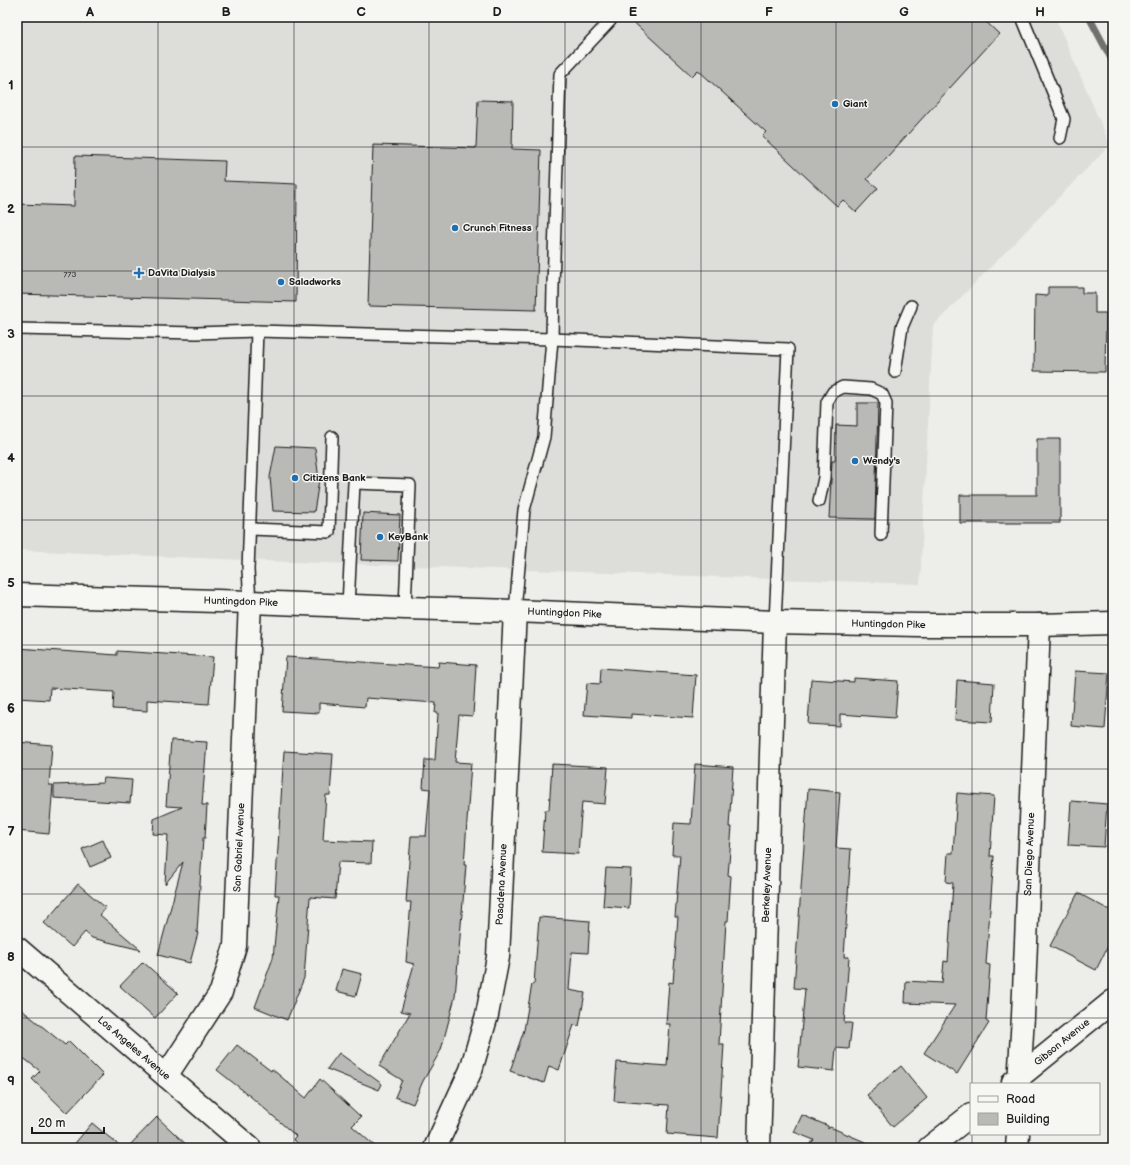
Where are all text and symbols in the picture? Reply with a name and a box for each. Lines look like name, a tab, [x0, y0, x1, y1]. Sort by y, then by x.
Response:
text: A	[85, 4, 94, 20]
text: B	[221, 4, 231, 20]
text: C	[356, 4, 366, 20]
text: D	[492, 4, 502, 20]
text: E	[629, 4, 638, 20]
text: F	[765, 4, 773, 20]
text: G	[899, 4, 909, 20]
text: H	[1035, 4, 1045, 20]
text: 1	[8, 77, 14, 93]
place label: Giant	[843, 98, 868, 110]
marker: Giant	[830, 99, 840, 109]
text: 2	[7, 201, 15, 217]
place label: Crunch Fitness	[463, 222, 532, 234]
marker: Crunch Fitness	[450, 223, 460, 233]
marker: DaVita Dialysis	[133, 267, 145, 279]
place label: DaVita Dialysis	[148, 267, 215, 279]
house number: 773	[64, 270, 76, 279]
place label: Saladworks	[289, 276, 341, 288]
marker: Saladworks	[276, 277, 286, 287]
text: 3	[7, 326, 15, 342]
text: 4	[7, 450, 15, 466]
place label: Wendy's	[863, 455, 900, 467]
marker: Wendy's	[850, 456, 860, 466]
place label: Citizens Bank	[303, 472, 366, 484]
marker: Citizens Bank	[290, 473, 300, 483]
place label: KeyBank	[388, 531, 429, 543]
marker: KeyBank	[375, 532, 385, 542]
text: 5	[7, 575, 15, 591]
street label: Huntingdon Pike	[204, 595, 278, 609]
street label: Huntingdon Pike	[527, 606, 602, 621]
street label: Huntingdon Pike	[851, 618, 926, 631]
text: 6	[7, 700, 15, 716]
street label: San Gabriel Avenue	[231, 803, 247, 892]
street label: San Diego Avenue	[1022, 812, 1037, 896]
text: 7	[7, 824, 15, 840]
street label: Pasadena Avenue	[494, 843, 510, 925]
street label: Berkeley Avenue	[760, 847, 774, 923]
text: 8	[7, 949, 15, 965]
street label: Los Angeles Avenue	[95, 1014, 173, 1083]
street label: Gibson Avenue	[1032, 1016, 1092, 1068]
text: 9	[7, 1073, 15, 1089]
legend	[970, 1083, 1100, 1135]
text: Road	[1006, 1092, 1035, 1107]
scale bar	[32, 1109, 104, 1135]
text: Building	[1006, 1112, 1050, 1127]
text: 20 m	[38, 1116, 65, 1131]

